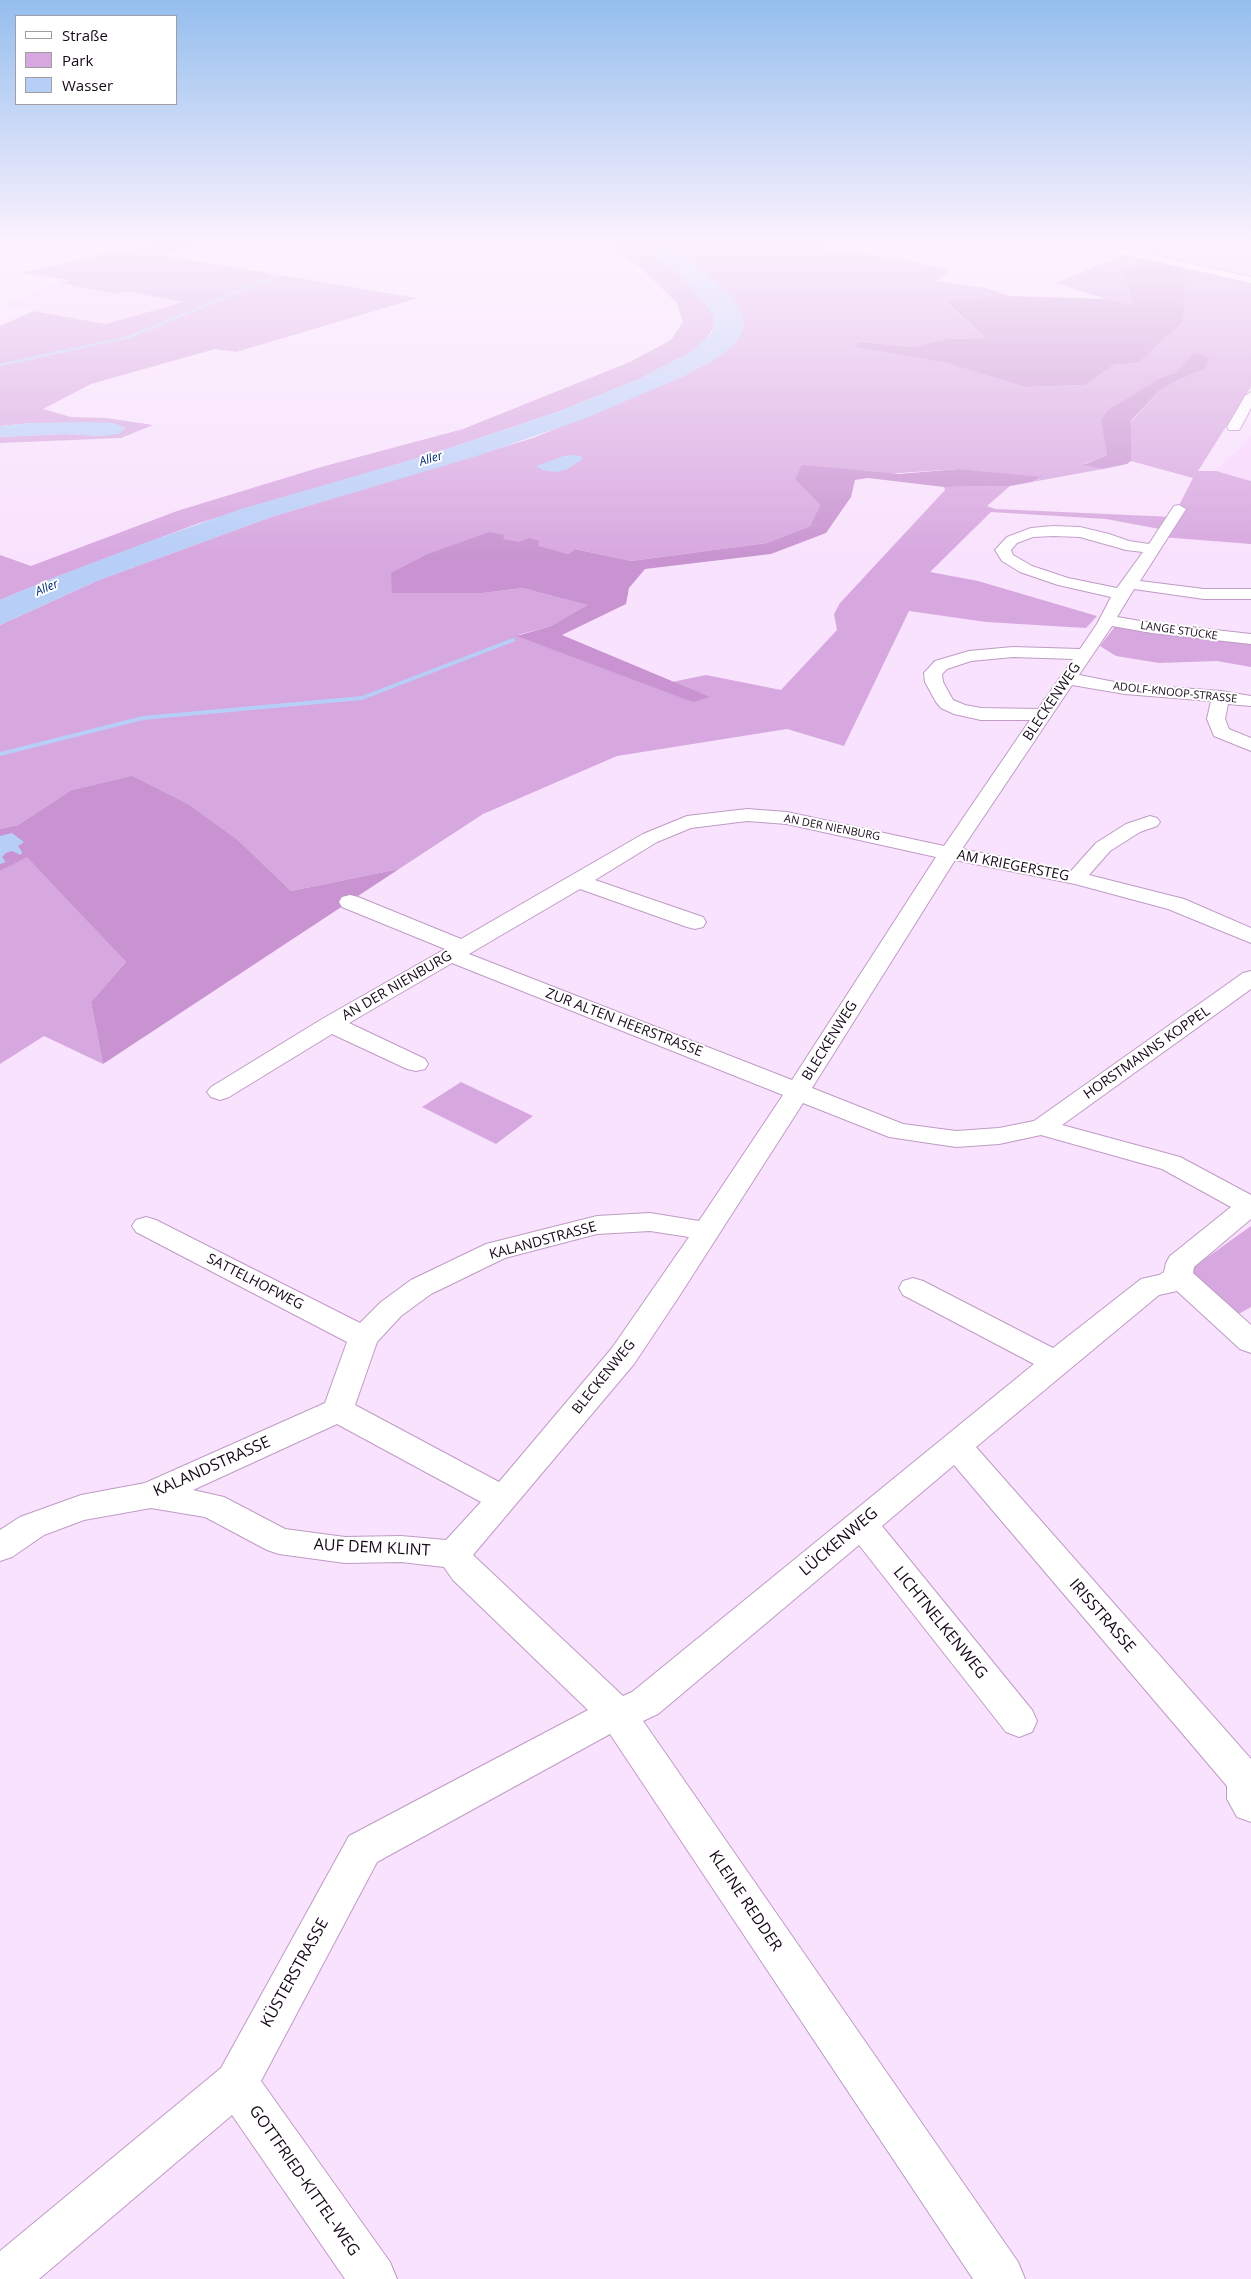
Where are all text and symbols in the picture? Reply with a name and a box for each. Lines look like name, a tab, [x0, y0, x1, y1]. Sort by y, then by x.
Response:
legend	[15, 15, 178, 105]
text: Straße	[62, 25, 108, 45]
text: Park	[62, 50, 93, 70]
text: Wasser	[62, 75, 113, 95]
water label: Aller	[418, 449, 444, 469]
water label: Aller	[33, 577, 61, 599]
street label: LANGE STÜCKE	[1140, 619, 1218, 643]
street label: BLECKENWEG	[1020, 660, 1084, 744]
street label: ADOLF-KNOOP-STRASSE	[1112, 680, 1238, 706]
street label: AN DER NIENBURG	[783, 812, 881, 844]
street label: AM KRIEGERSTEG	[955, 847, 1071, 885]
street label: AN DER NIENBURG	[339, 948, 455, 1024]
street label: ZUR ALTEN HEERSTRASSE	[543, 985, 705, 1061]
street label: BLECKENWEG	[799, 998, 861, 1084]
street label: HORSTMANNS KOPPEL	[1081, 1003, 1213, 1103]
street label: KALANDSTRASSE	[488, 1219, 598, 1263]
street label: SATTELHOFWEG	[204, 1250, 306, 1314]
street label: BLECKENWEG	[569, 1336, 639, 1418]
street label: KALANDSTRASSE	[151, 1433, 273, 1501]
street label: LÜCKENWEG	[796, 1504, 882, 1580]
street label: AUF DEM KLINT	[313, 1535, 431, 1561]
street label: LICHTNELKENWEG	[889, 1563, 991, 1683]
street label: IRISSTRASSE	[1065, 1575, 1139, 1657]
street label: KLEINE REDDER	[704, 1847, 786, 1955]
street label: KÜSTERSTRASSE	[257, 1915, 333, 2031]
street label: GOTTFRIED-KITTEL-WEG	[245, 2102, 363, 2260]

